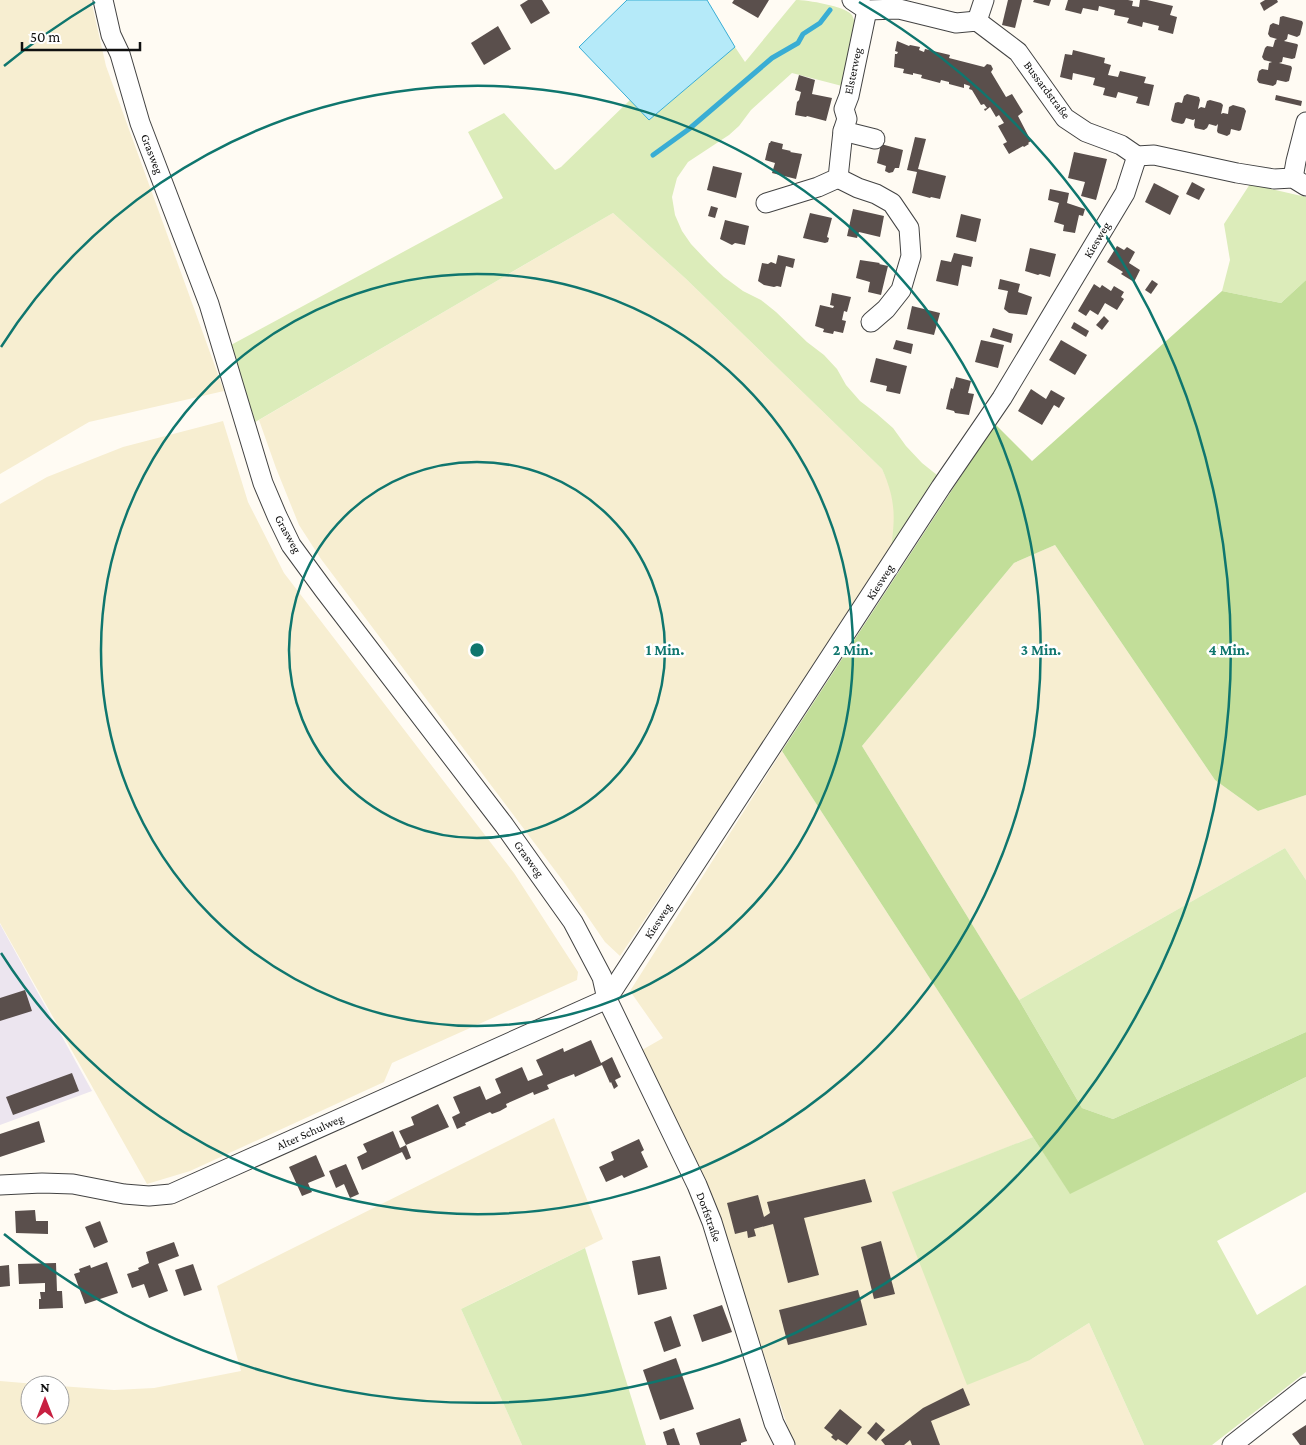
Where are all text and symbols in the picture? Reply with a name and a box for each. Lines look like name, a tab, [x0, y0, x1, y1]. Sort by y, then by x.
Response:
scale bar	[22, 20, 140, 52]
text: 50 m	[30, 29, 60, 45]
street label: Elsterweg	[841, 46, 865, 96]
street label: Bussardstraße	[1021, 58, 1073, 122]
street label: Grasweg	[138, 132, 166, 176]
street label: Kiesweg	[1081, 219, 1113, 261]
street label: Grasweg	[272, 512, 304, 556]
street label: Kiesweg	[863, 561, 897, 602]
centre of rings	[468, 641, 486, 659]
text: 1 Min.	[646, 642, 684, 658]
text: 2 Min.	[833, 642, 873, 658]
text: 3 Min.	[1021, 642, 1061, 658]
text: 4 Min.	[1208, 642, 1250, 658]
street label: Grasweg	[511, 838, 547, 880]
street label: Kiesweg	[641, 900, 675, 941]
street label: Alter Schulweg	[274, 1111, 346, 1153]
street label: Dorfstraße	[694, 1190, 724, 1244]
north arrow	[20, 1375, 70, 1425]
text: N	[40, 1379, 50, 1395]

